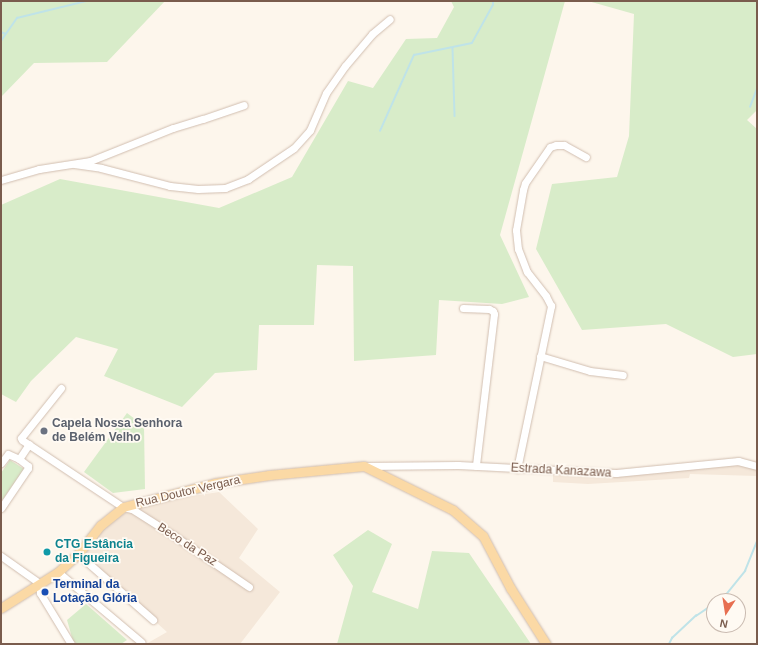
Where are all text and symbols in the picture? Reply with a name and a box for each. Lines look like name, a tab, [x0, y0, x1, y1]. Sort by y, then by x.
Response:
place label: Capela Nossa Senhora de Belém Velho	[52, 417, 182, 445]
marker: Capela Nossa Senhora de Belém Velho	[39, 426, 49, 436]
street label: Estrada Kanazawa	[510, 461, 612, 481]
street label: Rua Doutor Vergara	[134, 473, 242, 511]
street label: Beco da Paz	[155, 520, 219, 570]
place label: CTG Estância da Figueira	[55, 538, 133, 566]
marker: CTG Estância da Figueira	[42, 547, 52, 557]
place label: Terminal da Lotação Glória	[53, 578, 137, 606]
marker: Terminal da Lotação Glória	[40, 587, 50, 597]
north arrow	[706, 593, 746, 633]
text: N	[719, 617, 729, 630]

